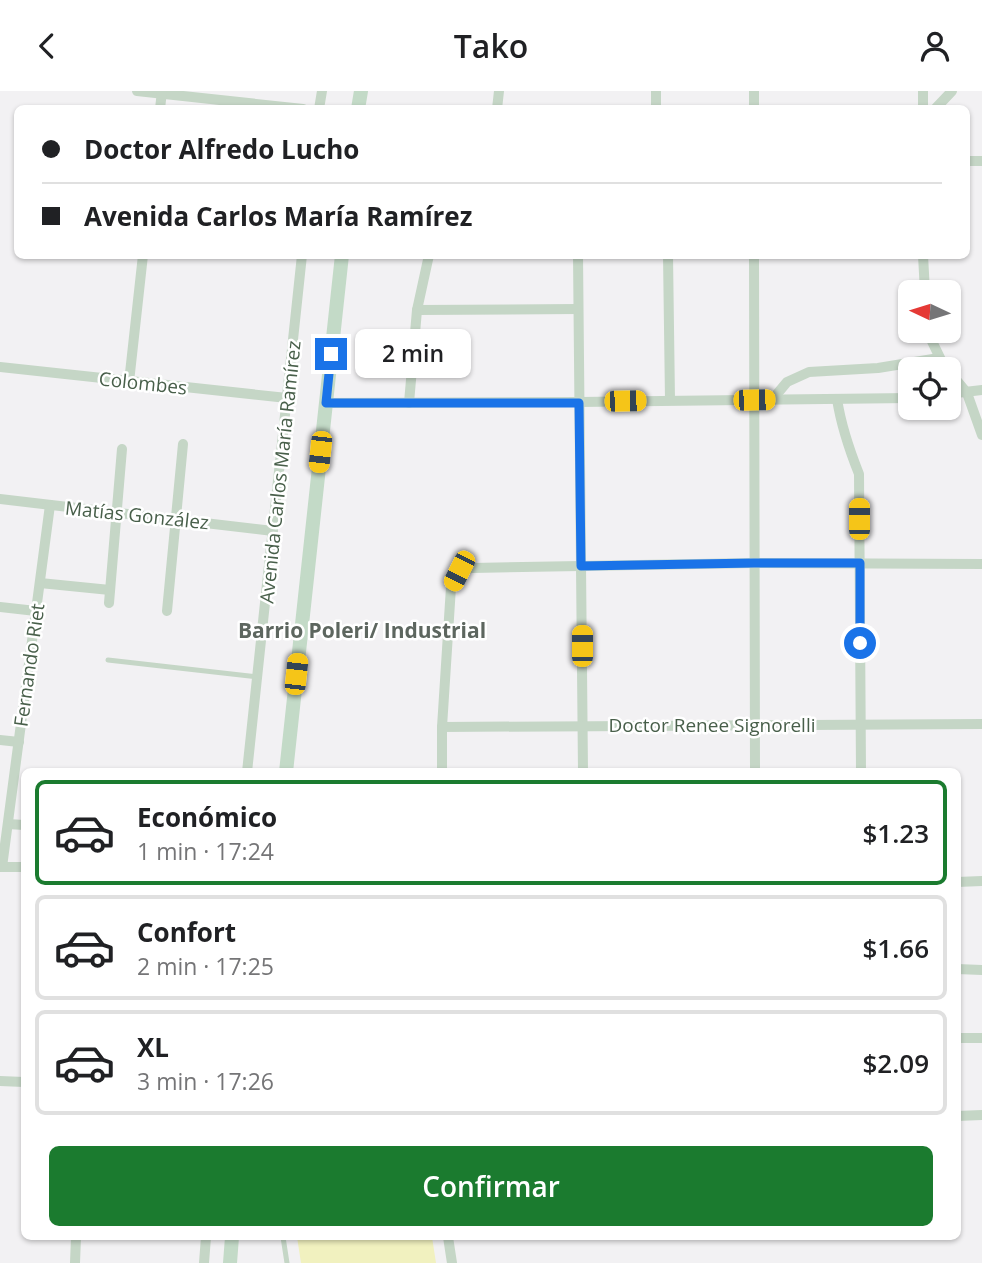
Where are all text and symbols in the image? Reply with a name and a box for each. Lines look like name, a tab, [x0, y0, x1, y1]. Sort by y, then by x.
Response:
text: Tako	[454, 24, 528, 67]
icon: back	[28, 27, 66, 65]
icon: person	[916, 27, 954, 65]
text: Doctor Alfredo Lucho	[84, 131, 359, 167]
text: Avenida Carlos María Ramírez	[84, 198, 472, 234]
north arrow	[898, 280, 961, 343]
map controls	[898, 280, 961, 420]
callout: 2 min	[356, 329, 471, 379]
text: 2 min	[382, 337, 444, 369]
route end	[315, 338, 347, 370]
street label: Avenida Carlos María Ramírez	[253, 339, 307, 605]
button: locate	[898, 357, 961, 420]
street label: Colombes	[98, 365, 188, 401]
car	[733, 389, 776, 411]
car	[604, 390, 647, 412]
car	[308, 430, 333, 474]
street label: Matías González	[64, 495, 210, 535]
car	[849, 498, 870, 540]
car	[441, 548, 478, 594]
street label: Fernando Riet	[7, 602, 51, 728]
district label: Barrio Poleri/ Industrial	[238, 616, 486, 644]
car	[572, 625, 593, 667]
route start	[844, 627, 876, 659]
car	[284, 652, 309, 696]
street label: Doctor Renee Signorelli	[609, 712, 815, 738]
text: Económico	[137, 799, 277, 835]
icon: car	[53, 801, 116, 864]
text: $1.23	[862, 815, 929, 851]
text: 1 min · 17:24	[137, 835, 274, 867]
text: Confort	[137, 914, 236, 950]
icon: car	[53, 916, 116, 979]
text: $1.66	[862, 930, 929, 966]
text: 2 min · 17:25	[137, 950, 274, 982]
text: XL	[137, 1029, 169, 1065]
icon: car	[53, 1031, 116, 1094]
text: $2.09	[862, 1045, 929, 1081]
text: 3 min · 17:26	[137, 1065, 274, 1097]
button: Confirmar	[49, 1146, 933, 1226]

